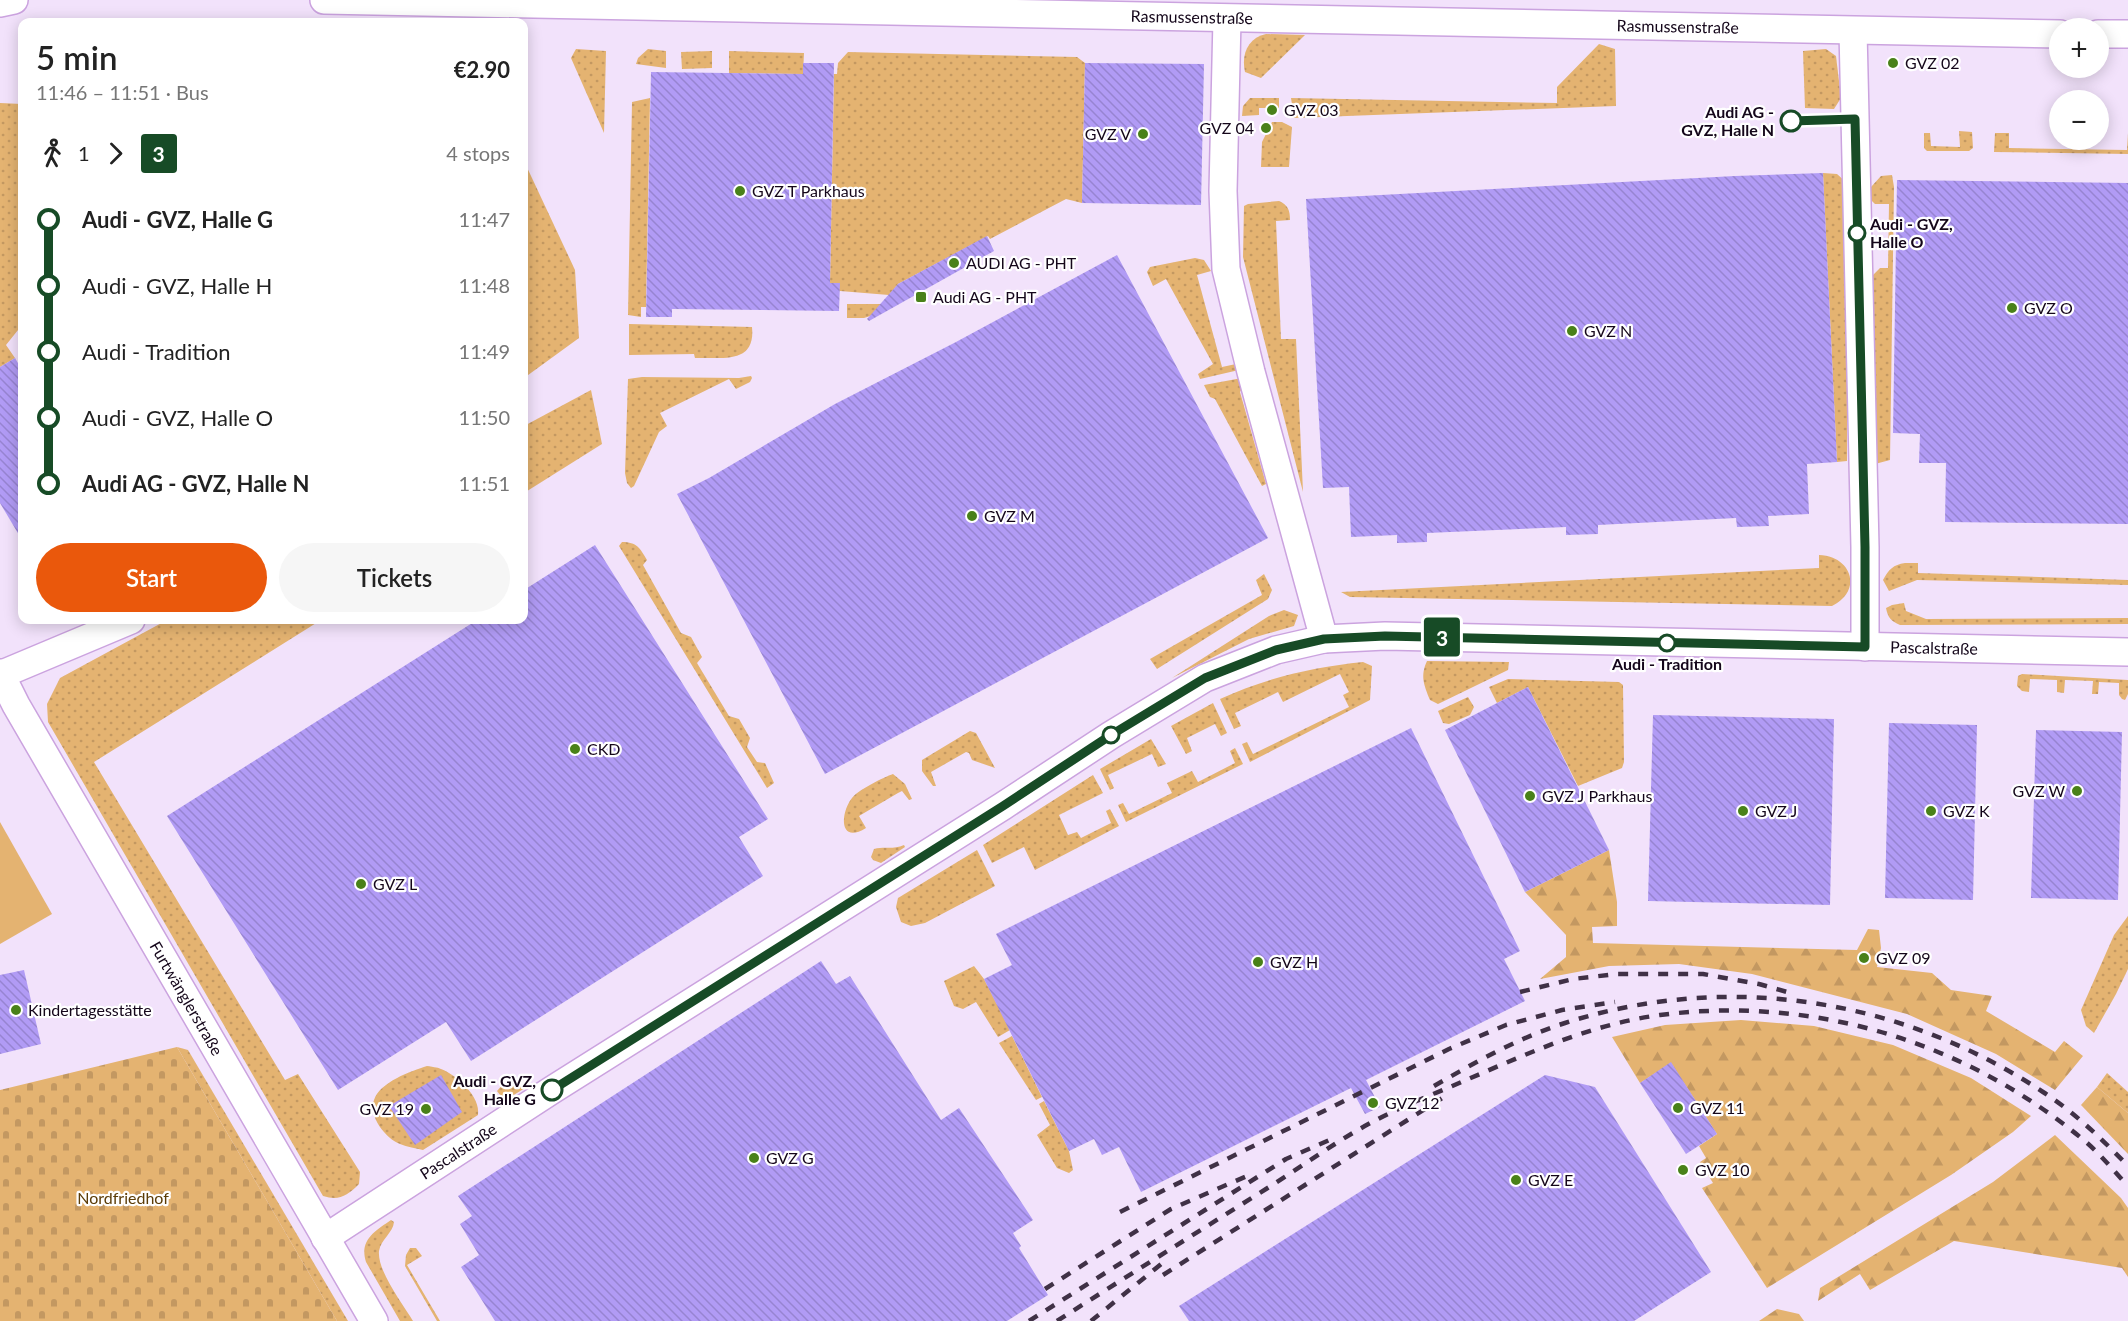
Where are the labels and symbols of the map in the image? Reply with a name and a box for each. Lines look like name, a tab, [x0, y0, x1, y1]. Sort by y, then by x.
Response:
street label: Rasmussenstraße	[1131, 6, 1253, 27]
street label: Rasmussenstraße	[1616, 15, 1739, 37]
place label: GVZ 02	[1905, 53, 1960, 72]
marker: GVZ 02	[1886, 56, 1900, 70]
place label: GVZ 03	[1284, 100, 1339, 119]
place label: Audi AG - GVZ, Halle N	[1681, 102, 1774, 139]
marker: GVZ 03	[1265, 103, 1279, 117]
marker: Audi AG - GVZ, Halle N	[1780, 110, 1802, 132]
place label: GVZ 04	[1199, 118, 1254, 137]
marker: GVZ 04	[1259, 121, 1273, 135]
place label: GVZ V	[1085, 124, 1131, 143]
marker: GVZ V	[1136, 127, 1150, 141]
place label: GVZ T Parkhaus	[752, 181, 865, 200]
marker: GVZ T Parkhaus	[733, 184, 747, 198]
place label: Audi - GVZ, Halle O	[1869, 214, 1953, 251]
marker: Audi - GVZ, Halle O	[1848, 224, 1866, 242]
place label: AUDI AG - PHT	[966, 253, 1077, 272]
marker: AUDI AG - PHT	[947, 256, 961, 270]
place label: Audi AG - PHT	[933, 287, 1037, 306]
marker: Audi AG - PHT	[914, 290, 928, 304]
place label: GVZ O	[2024, 298, 2073, 317]
marker: GVZ O	[2005, 301, 2019, 315]
place label: GVZ N	[1584, 321, 1632, 340]
marker: GVZ N	[1565, 324, 1579, 338]
place label: GVZ M	[984, 506, 1035, 525]
marker: GVZ M	[965, 509, 979, 523]
line badge: 3	[1422, 618, 1462, 656]
marker: Audi - Tradition	[1658, 634, 1676, 652]
street label: Pascalstraße	[1890, 637, 1978, 658]
place label: Audi - Tradition	[1611, 654, 1722, 673]
unlabelled marker	[1102, 726, 1120, 744]
place label: CKD	[587, 739, 620, 758]
marker: CKD	[568, 742, 582, 756]
place label: GVZ W	[2013, 781, 2065, 800]
marker: GVZ W	[2070, 784, 2084, 798]
place label: GVZ J Parkhaus	[1542, 786, 1652, 805]
marker: GVZ J Parkhaus	[1523, 789, 1537, 803]
place label: GVZ J	[1755, 801, 1797, 820]
place label: GVZ K	[1943, 801, 1990, 820]
marker: GVZ J	[1736, 804, 1750, 818]
marker: GVZ K	[1924, 804, 1938, 818]
place label: GVZ L	[373, 874, 417, 893]
marker: GVZ L	[354, 877, 368, 891]
street label: Furtwänglerstraße	[146, 938, 227, 1058]
place label: GVZ 09	[1876, 948, 1931, 967]
marker: GVZ 09	[1857, 951, 1871, 965]
place label: GVZ H	[1270, 952, 1318, 971]
marker: GVZ H	[1251, 955, 1265, 969]
place label: Kindertagesstätte	[28, 1000, 152, 1019]
marker: Kindertagesstätte	[9, 1003, 23, 1017]
place label: Audi - GVZ, Halle G	[452, 1071, 536, 1108]
marker: Audi - GVZ, Halle G	[541, 1079, 563, 1101]
place label: GVZ 12	[1385, 1093, 1440, 1112]
marker: GVZ 12	[1366, 1096, 1380, 1110]
place label: GVZ 11	[1690, 1098, 1745, 1117]
place label: GVZ 19	[359, 1099, 414, 1118]
marker: GVZ 11	[1671, 1101, 1685, 1115]
marker: GVZ 19	[419, 1102, 433, 1116]
street label: Pascalstraße	[416, 1119, 500, 1183]
place label: GVZ G	[766, 1148, 814, 1167]
marker: GVZ G	[747, 1151, 761, 1165]
place label: GVZ 10	[1695, 1160, 1750, 1179]
marker: GVZ 10	[1676, 1163, 1690, 1177]
place label: GVZ E	[1528, 1170, 1573, 1189]
marker: GVZ E	[1509, 1173, 1523, 1187]
park label: Nordfriedhof	[77, 1188, 169, 1207]

